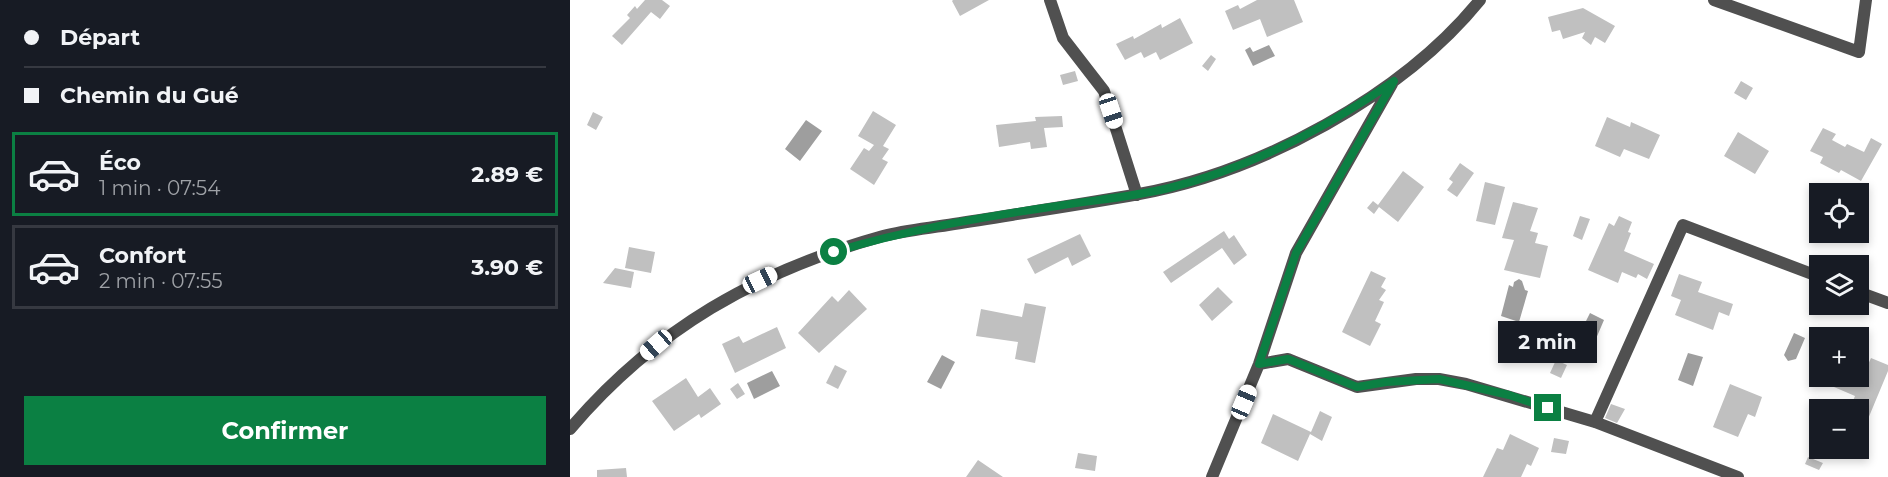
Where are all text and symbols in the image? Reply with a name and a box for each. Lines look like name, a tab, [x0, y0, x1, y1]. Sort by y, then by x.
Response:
text: Départ	[60, 24, 140, 51]
text: Chemin du Gué	[60, 82, 239, 109]
car	[1097, 91, 1125, 131]
icon: car	[27, 147, 81, 201]
text: Éco	[99, 149, 141, 176]
text: 2.89 €	[471, 161, 543, 188]
text: 1 min · 07:54	[99, 176, 220, 200]
map controls	[1809, 183, 1869, 459]
button: locate	[1809, 183, 1869, 243]
route start	[820, 238, 847, 265]
icon: car	[27, 240, 81, 294]
text: Confort	[99, 242, 186, 269]
text: 3.90 €	[471, 254, 543, 281]
button: layers	[1809, 255, 1869, 315]
car	[740, 264, 780, 296]
text: 2 min · 07:55	[99, 269, 223, 293]
callout: 2 min	[1498, 321, 1598, 363]
car	[637, 326, 675, 364]
button: +	[1809, 327, 1869, 387]
text: 2 min	[1518, 330, 1577, 354]
car	[1229, 382, 1259, 422]
route end	[1534, 394, 1561, 421]
button: Confirmer	[24, 396, 546, 465]
button: −	[1809, 399, 1869, 459]

